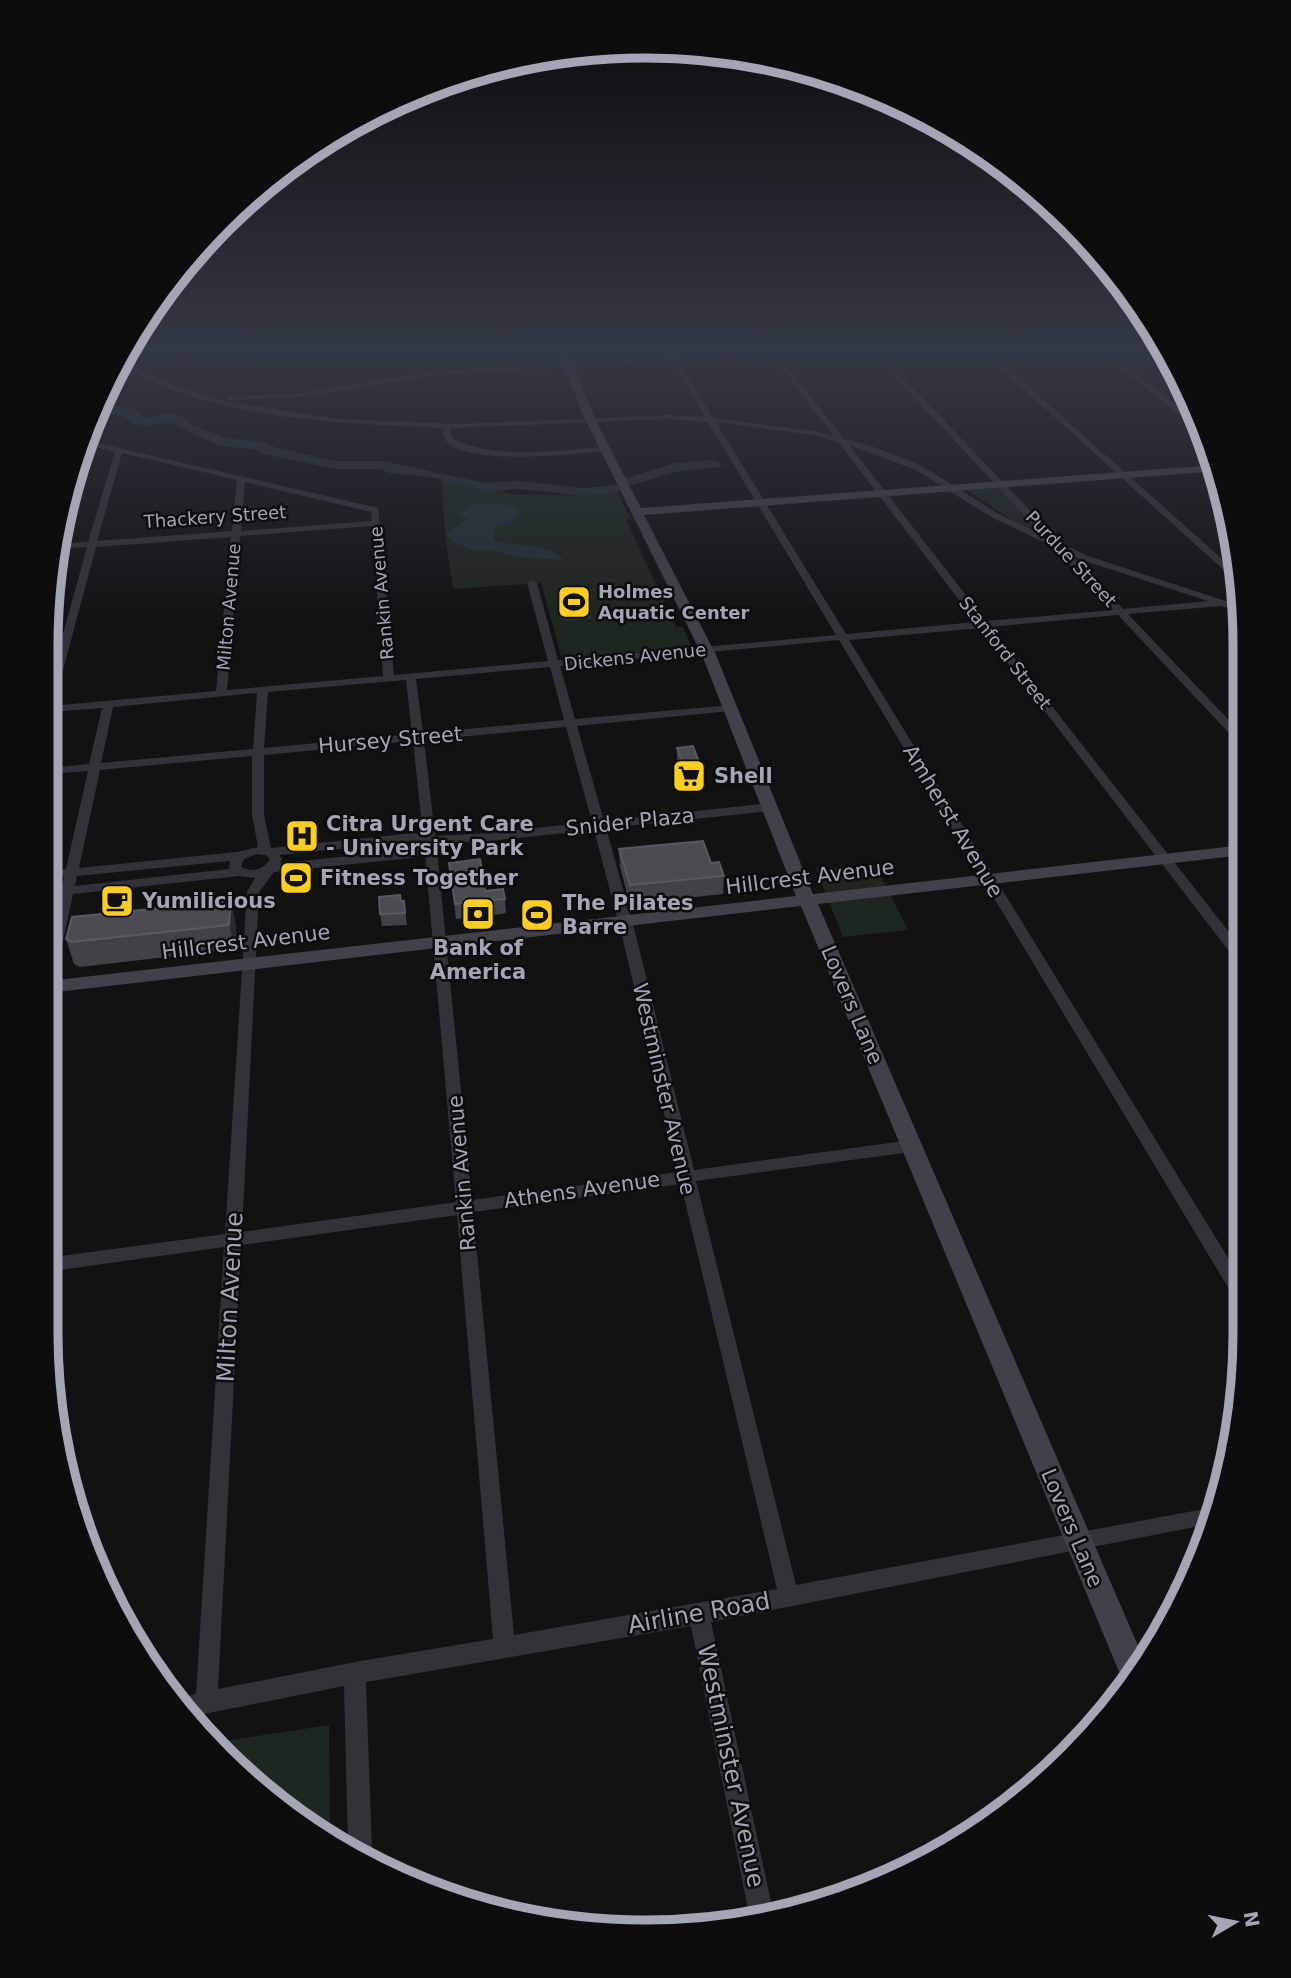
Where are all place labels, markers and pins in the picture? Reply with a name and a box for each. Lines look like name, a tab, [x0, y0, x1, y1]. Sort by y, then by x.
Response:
place label: Holmes Aquatic Center	[598, 581, 750, 623]
sports icon: Holmes Aquatic Center	[555, 583, 593, 621]
supermarket icon: Shell	[670, 757, 708, 795]
place label: Shell	[714, 764, 773, 788]
place label: Citra Urgent Care - University Park	[326, 812, 534, 860]
hospital icon: Citra Urgent Care - University Park	[283, 817, 321, 855]
sports icon: Fitness Together	[277, 859, 315, 897]
place label: Fitness Together	[320, 866, 519, 890]
cafe icon: Yumilicious	[98, 882, 136, 920]
place label: Yumilicious	[141, 889, 276, 913]
place label: The Pilates Barre	[562, 891, 694, 939]
bank icon: Bank of America	[459, 895, 497, 933]
sports icon: The Pilates Barre	[518, 896, 556, 934]
place label: Bank of America	[430, 936, 526, 984]

